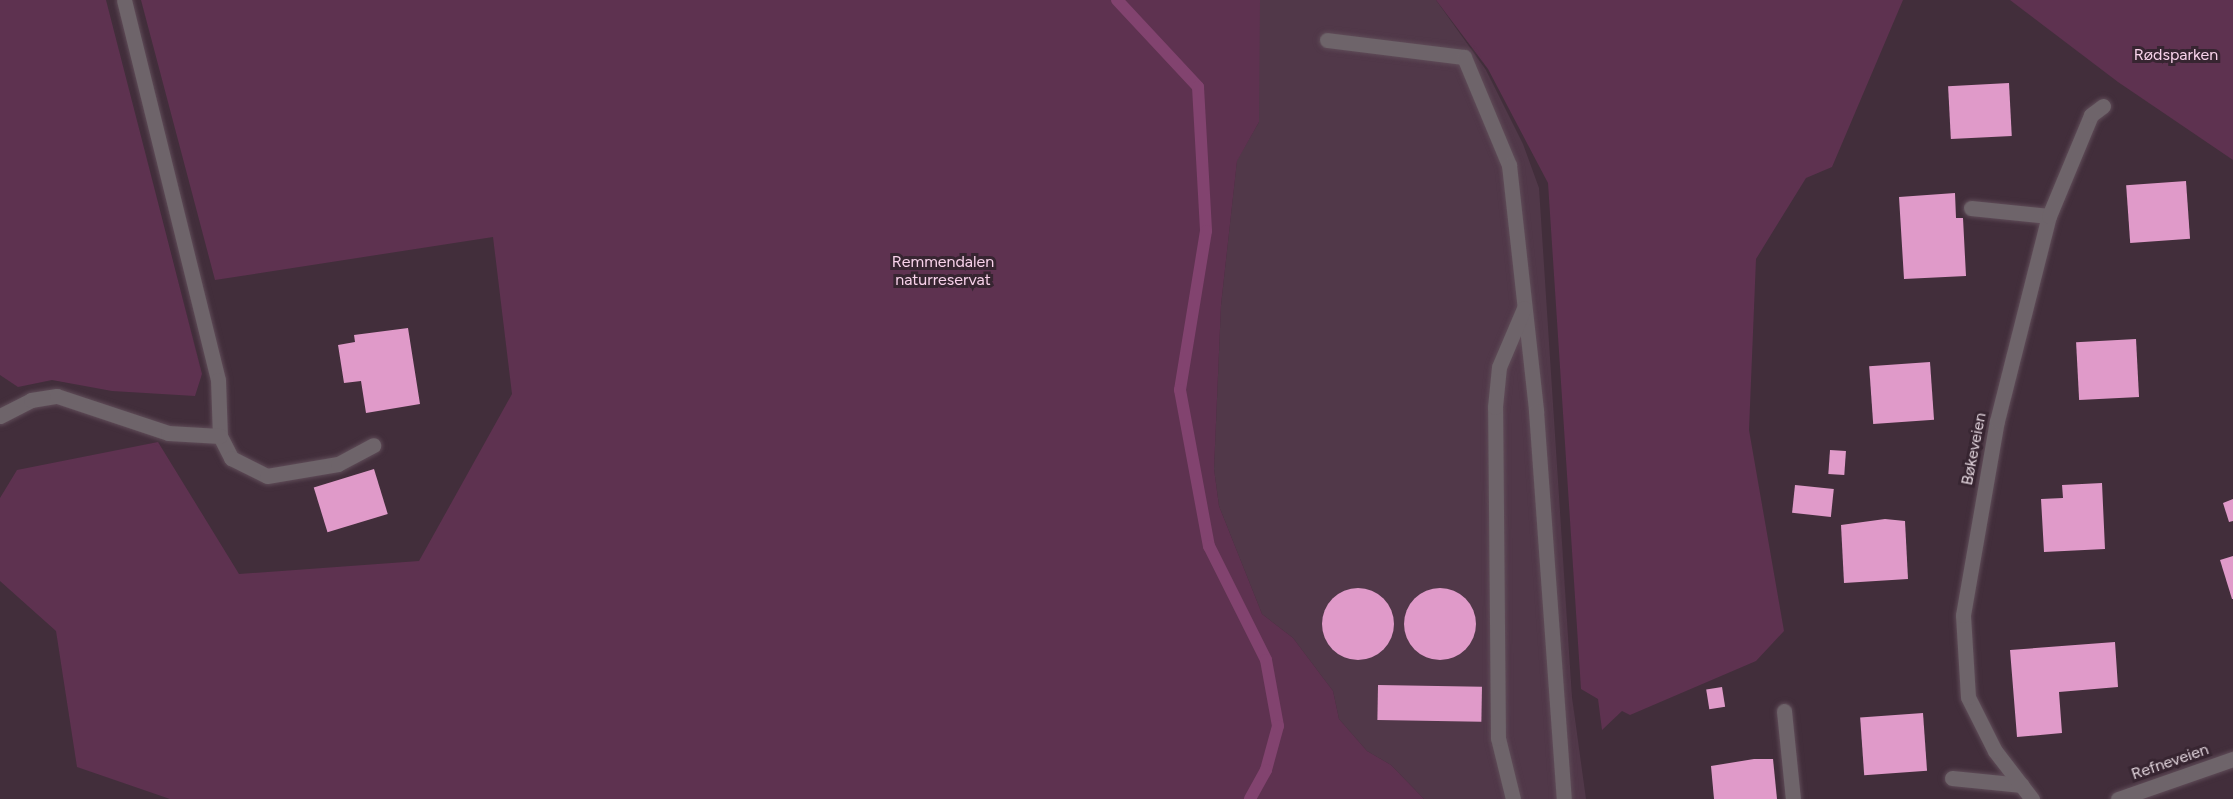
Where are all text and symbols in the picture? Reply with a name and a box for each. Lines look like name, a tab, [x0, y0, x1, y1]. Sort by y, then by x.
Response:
park label: Rødsparken	[2134, 45, 2218, 65]
park label: Remmendalen naturreservat	[892, 252, 994, 290]
street label: Bøkeveien	[1958, 411, 1990, 487]
street label: Refneveien	[2129, 740, 2211, 784]

